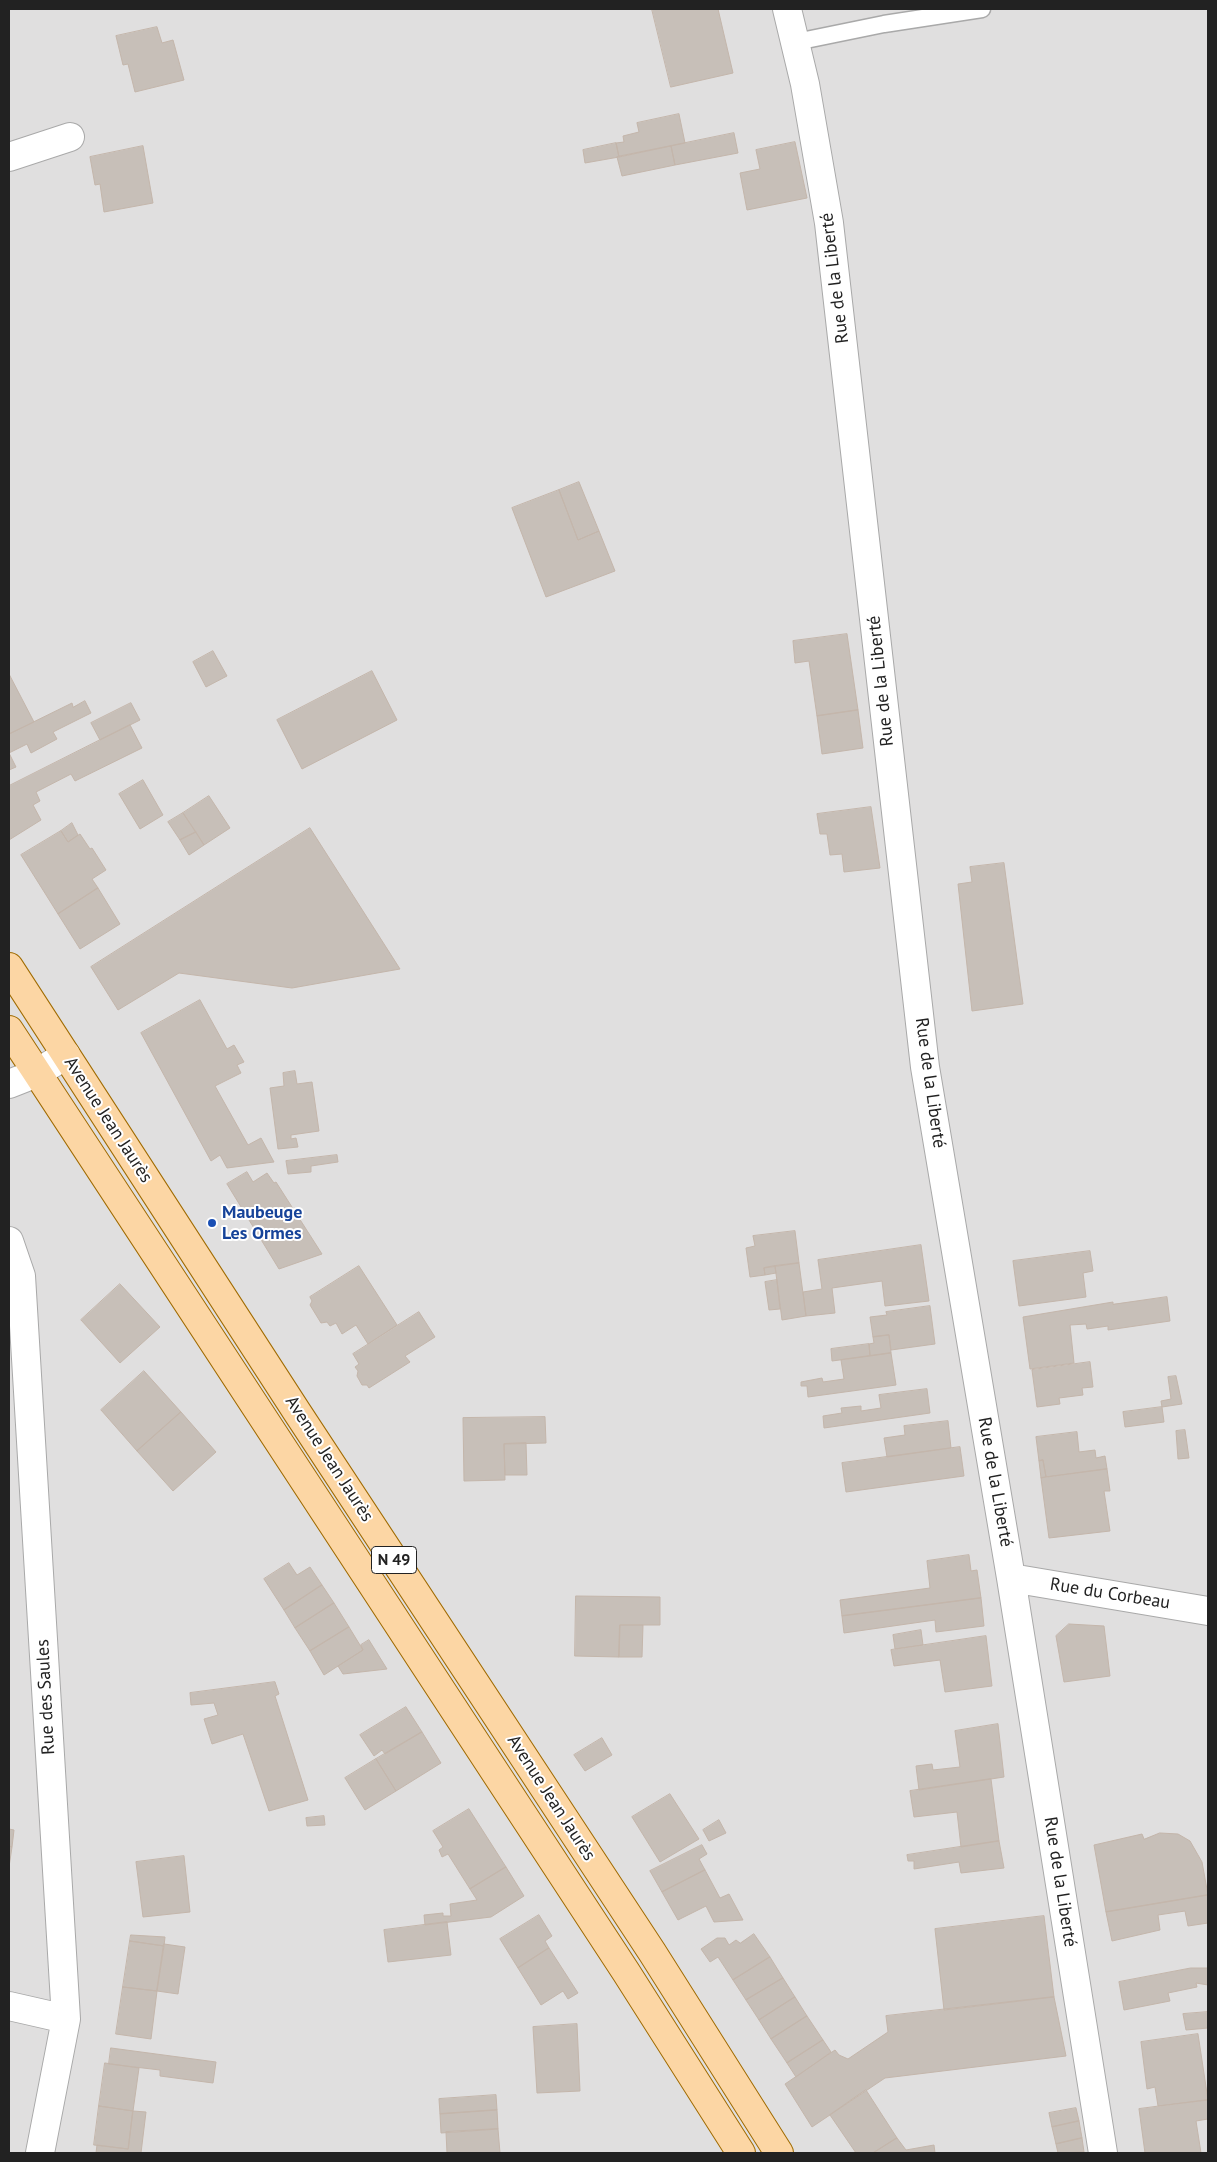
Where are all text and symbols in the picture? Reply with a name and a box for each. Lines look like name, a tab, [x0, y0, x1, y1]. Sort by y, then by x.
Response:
street label: Rue de la Liberté	[816, 211, 854, 345]
street label: Rue de la Liberté	[863, 614, 899, 748]
street label: Rue de la Liberté	[910, 1016, 950, 1150]
street label: Avenue Jean Jaurès	[59, 1053, 157, 1187]
place label: Maubeuge Les Ormes	[222, 1202, 302, 1244]
marker: Maubeuge Les Ormes	[206, 1217, 218, 1229]
street label: Avenue Jean Jaurès	[280, 1392, 378, 1526]
street label: Rue de la Liberté	[973, 1415, 1017, 1549]
road number: N 49	[372, 1546, 416, 1574]
street label: Rue du Corbeau	[1048, 1574, 1172, 1614]
street label: Rue des Saules	[32, 1639, 60, 1755]
street label: Avenue Jean Jaurès	[502, 1731, 600, 1865]
street label: Rue de la Liberté	[1039, 1815, 1081, 1949]

